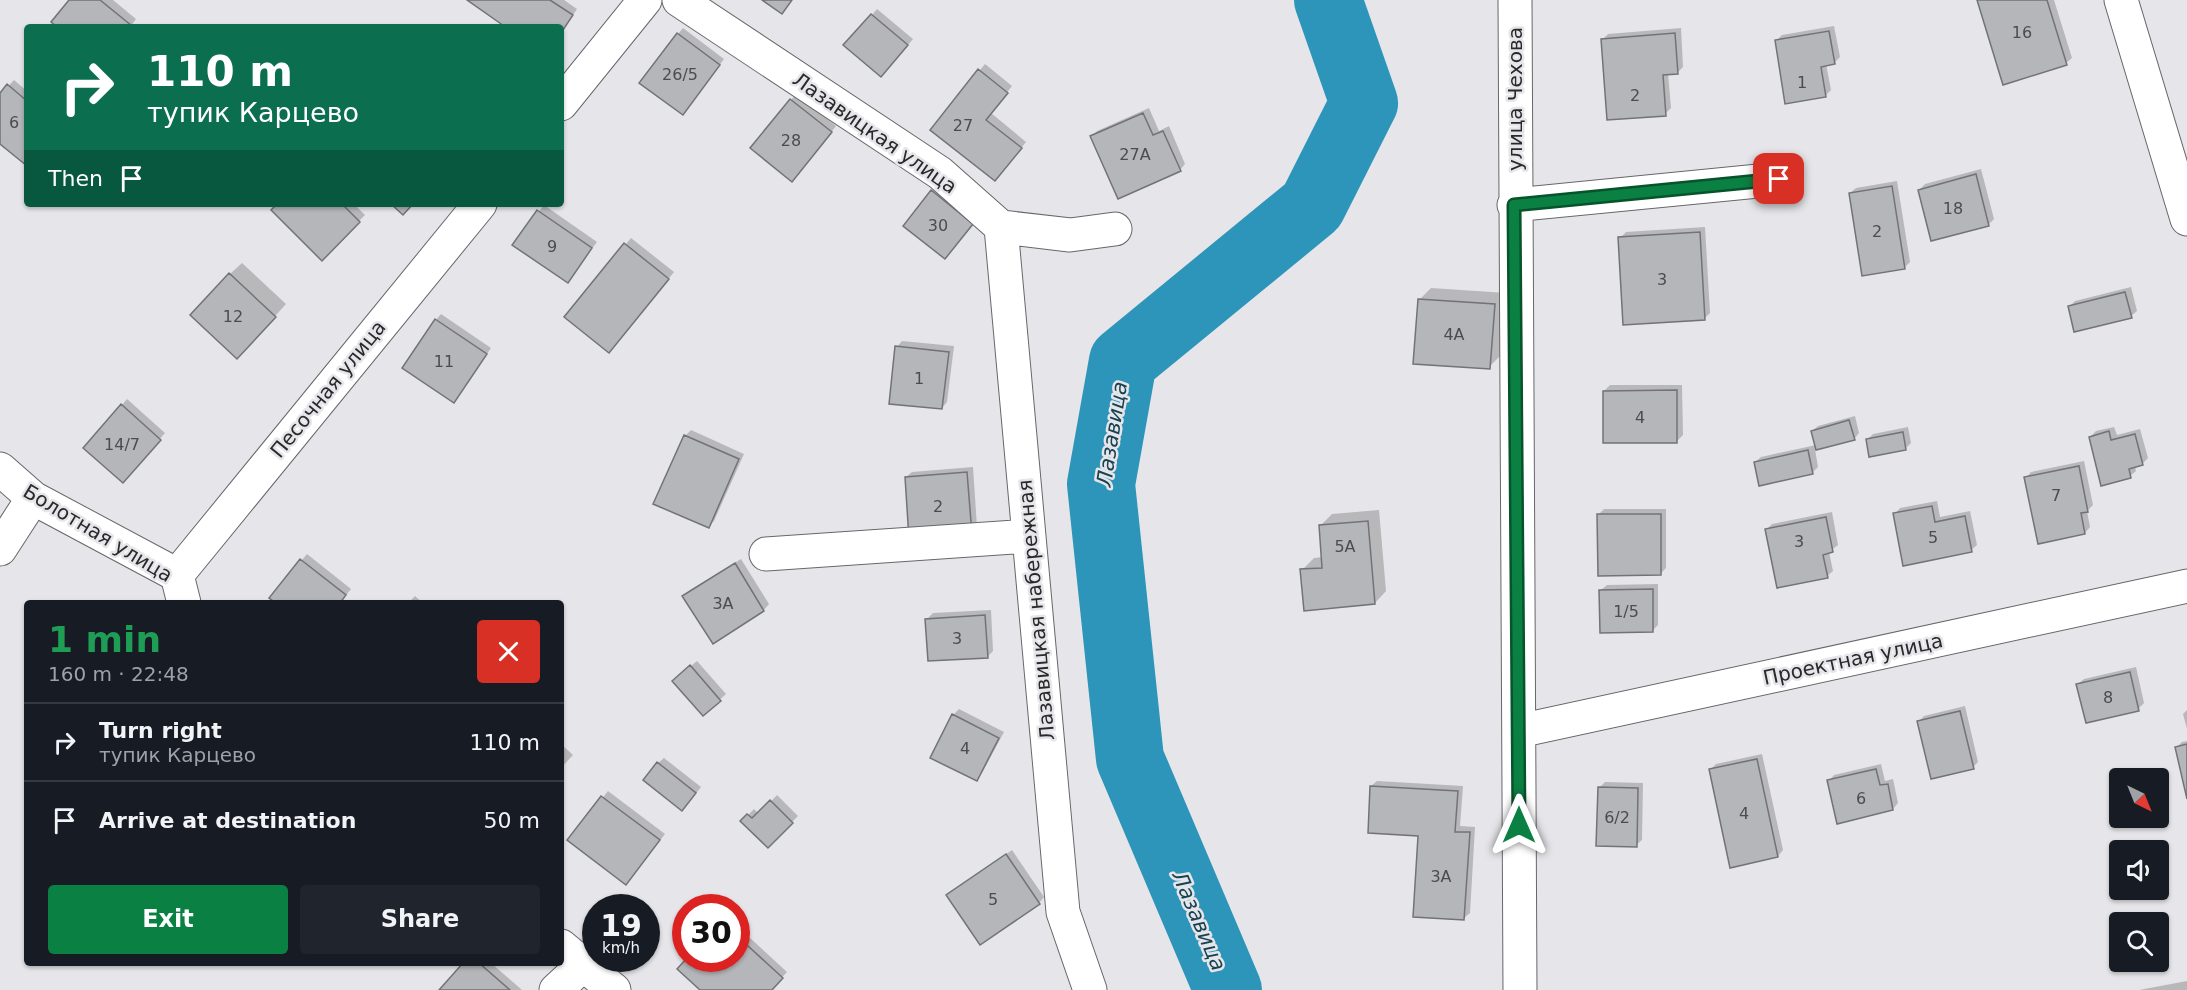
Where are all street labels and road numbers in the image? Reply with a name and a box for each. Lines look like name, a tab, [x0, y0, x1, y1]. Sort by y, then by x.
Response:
street label: улица Чехова	[1503, 27, 1527, 171]
street label: Лазавицкая улица	[788, 67, 962, 199]
street label: Песочная улица	[265, 316, 391, 462]
street label: Болотная улица	[19, 479, 177, 587]
street label: Лазавицкая набережная	[1013, 479, 1059, 741]
street label: Проектная улица	[1761, 628, 1945, 690]

